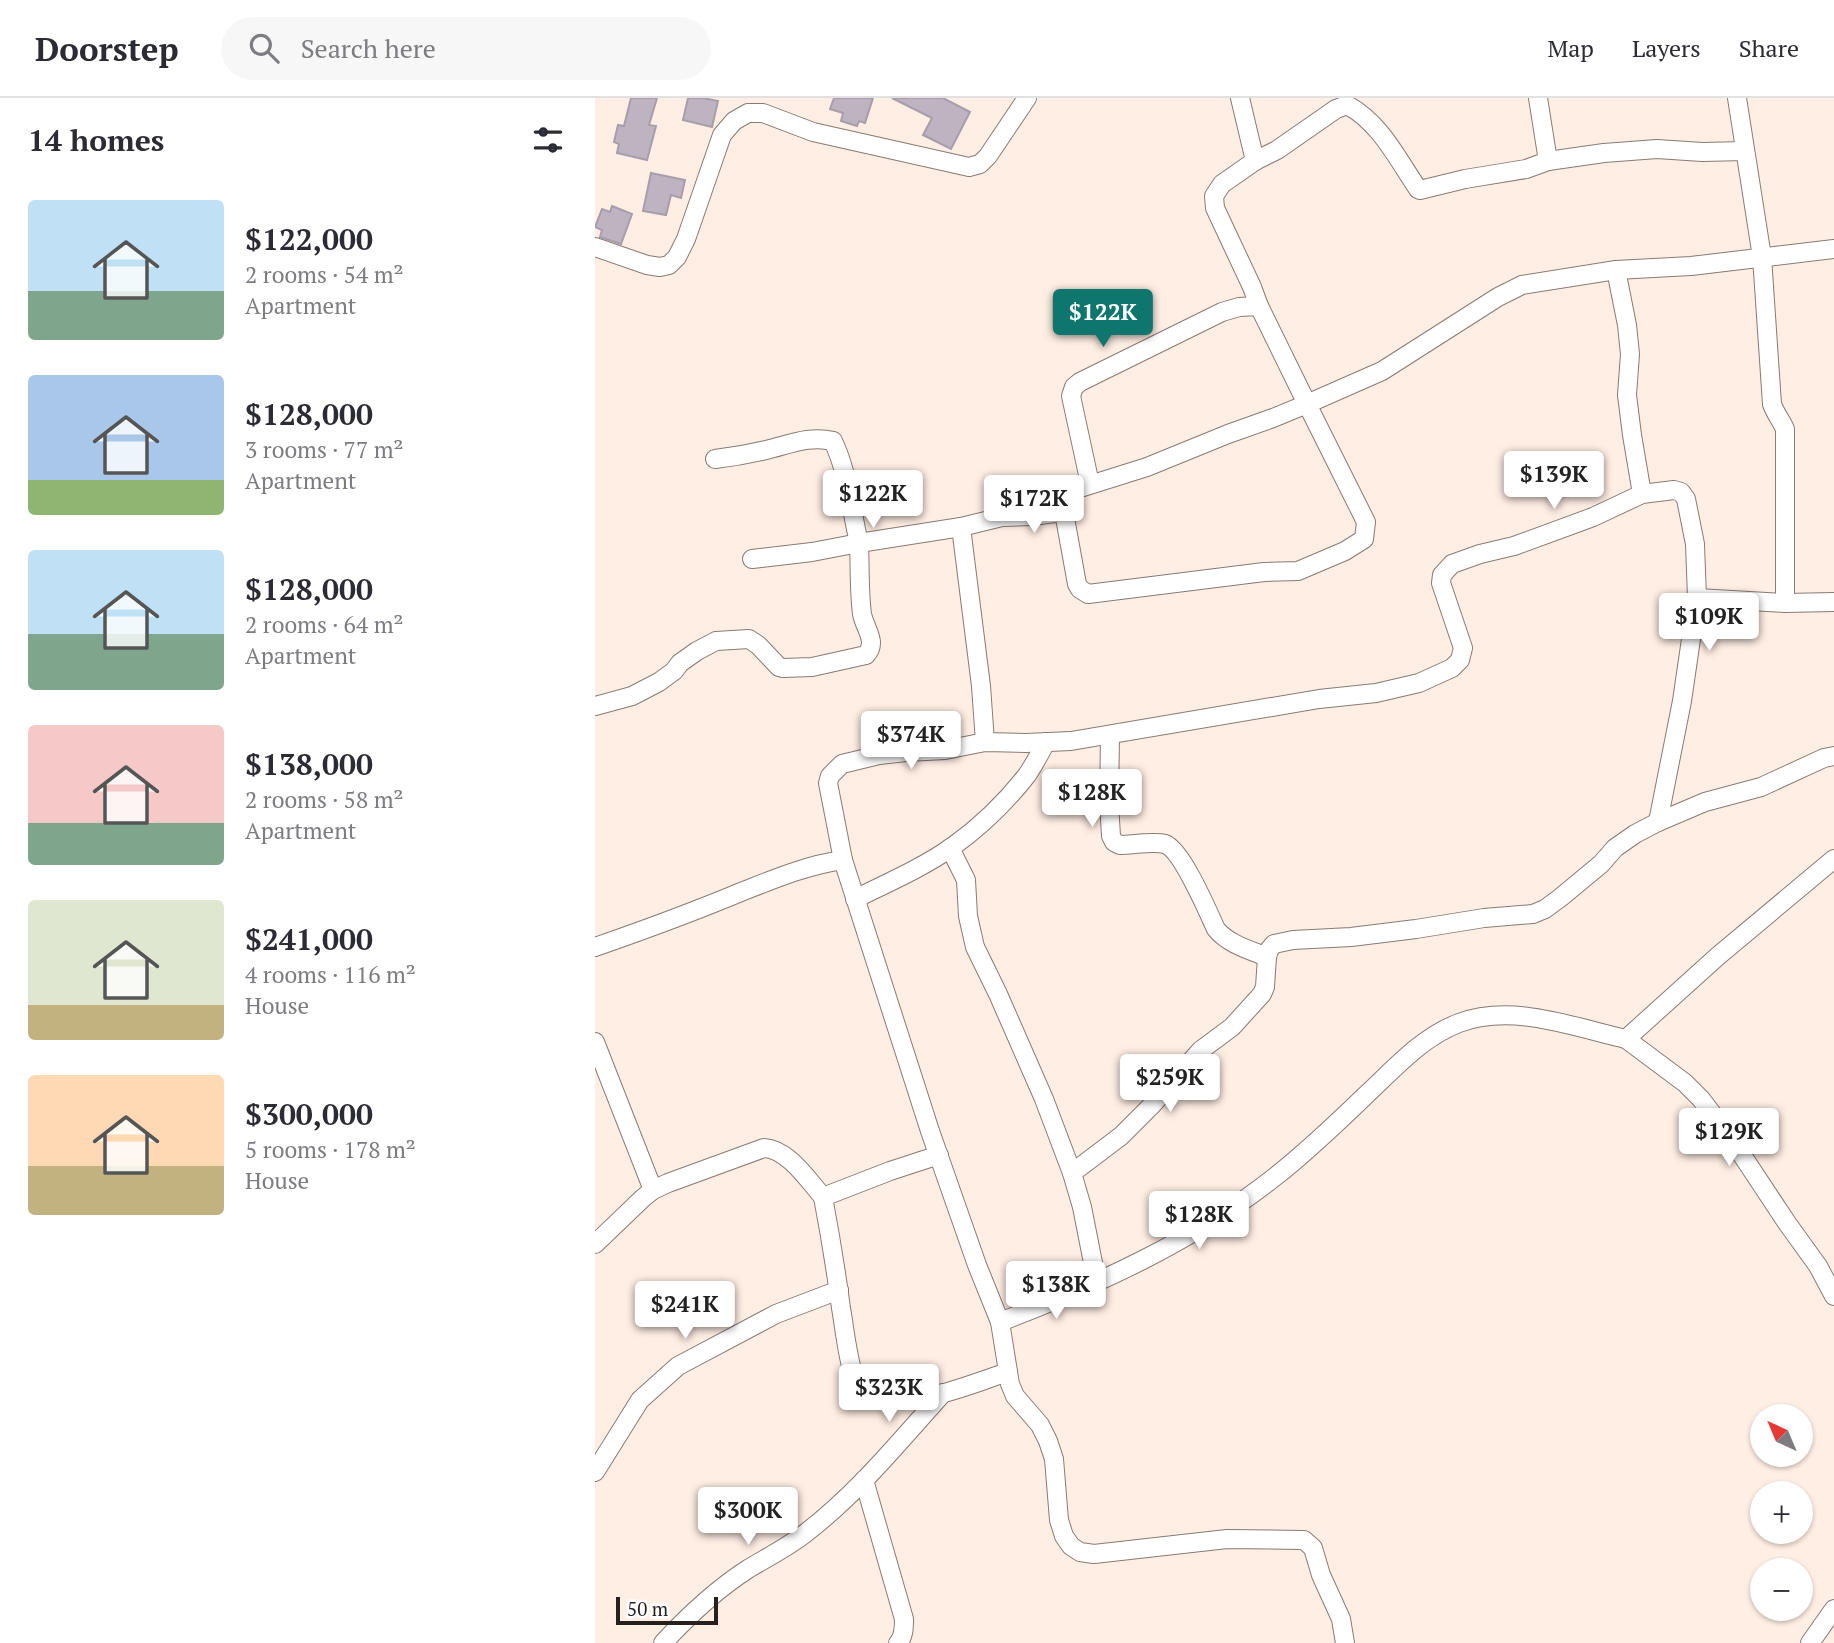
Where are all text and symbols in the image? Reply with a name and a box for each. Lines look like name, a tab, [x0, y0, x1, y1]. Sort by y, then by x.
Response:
search box	[221, 17, 711, 80]
text: Doorstep	[35, 27, 179, 70]
icon: search	[245, 29, 283, 67]
text: Search here	[301, 31, 436, 65]
text: Map	[1547, 32, 1594, 64]
text: Layers	[1632, 32, 1701, 64]
text: Share	[1739, 32, 1799, 64]
text: 14 homes	[28, 120, 164, 160]
icon: filters	[529, 121, 567, 159]
text: $122,000	[245, 219, 373, 259]
icon: home	[84, 228, 168, 312]
text: 2 rooms · 54 m²	[245, 259, 404, 290]
pin: $122K	[1054, 289, 1152, 349]
text: Apartment	[245, 290, 356, 321]
text: $122K	[1069, 296, 1137, 327]
text: $128,000	[245, 394, 373, 434]
icon: home	[84, 403, 168, 487]
text: 3 rooms · 77 m²	[245, 434, 404, 465]
pin: $139K	[1505, 452, 1603, 511]
text: $139K	[1520, 458, 1588, 489]
text: Apartment	[245, 465, 356, 496]
pin: $122K	[824, 470, 922, 530]
pin: $172K	[985, 476, 1083, 535]
text: $122K	[839, 477, 907, 508]
text: $172K	[1000, 482, 1068, 513]
text: $128,000	[245, 569, 373, 609]
icon: home	[84, 578, 168, 662]
pin: $109K	[1660, 594, 1758, 653]
text: $109K	[1675, 600, 1743, 631]
text: 2 rooms · 64 m²	[245, 609, 404, 640]
text: Apartment	[245, 640, 356, 671]
pin: $374K	[862, 712, 960, 771]
text: $374K	[877, 718, 945, 749]
text: $138,000	[245, 744, 373, 784]
icon: home	[84, 753, 168, 837]
pin: $128K	[1043, 770, 1141, 829]
text: $128K	[1058, 776, 1126, 807]
text: 2 rooms · 58 m²	[245, 784, 404, 815]
text: Apartment	[245, 815, 356, 846]
text: $241,000	[245, 919, 373, 959]
icon: home	[84, 928, 168, 1012]
text: 4 rooms · 116 m²	[245, 959, 416, 990]
text: House	[245, 990, 309, 1021]
pin: $259K	[1121, 1054, 1219, 1114]
text: $259K	[1136, 1061, 1204, 1092]
text: $300,000	[245, 1094, 373, 1134]
icon: home	[84, 1103, 168, 1187]
pin: $129K	[1680, 1108, 1778, 1168]
text: $129K	[1695, 1115, 1763, 1146]
text: 5 rooms · 178 m²	[245, 1134, 416, 1165]
text: House	[245, 1165, 309, 1196]
pin: $128K	[1150, 1192, 1248, 1251]
text: $128K	[1165, 1198, 1233, 1229]
pin: $138K	[1007, 1262, 1105, 1321]
text: $138K	[1022, 1268, 1090, 1299]
pin: $241K	[636, 1282, 734, 1341]
text: $241K	[651, 1288, 719, 1319]
pin: $323K	[840, 1364, 938, 1424]
text: $323K	[855, 1371, 923, 1402]
north arrow	[1750, 1404, 1813, 1466]
map controls	[1750, 1404, 1813, 1621]
button: +	[1750, 1481, 1813, 1544]
pin: $300K	[699, 1488, 797, 1547]
text: $300K	[714, 1494, 782, 1525]
button: −	[1750, 1558, 1813, 1621]
scale bar	[616, 1594, 717, 1626]
text: 50 m	[627, 1596, 668, 1621]

